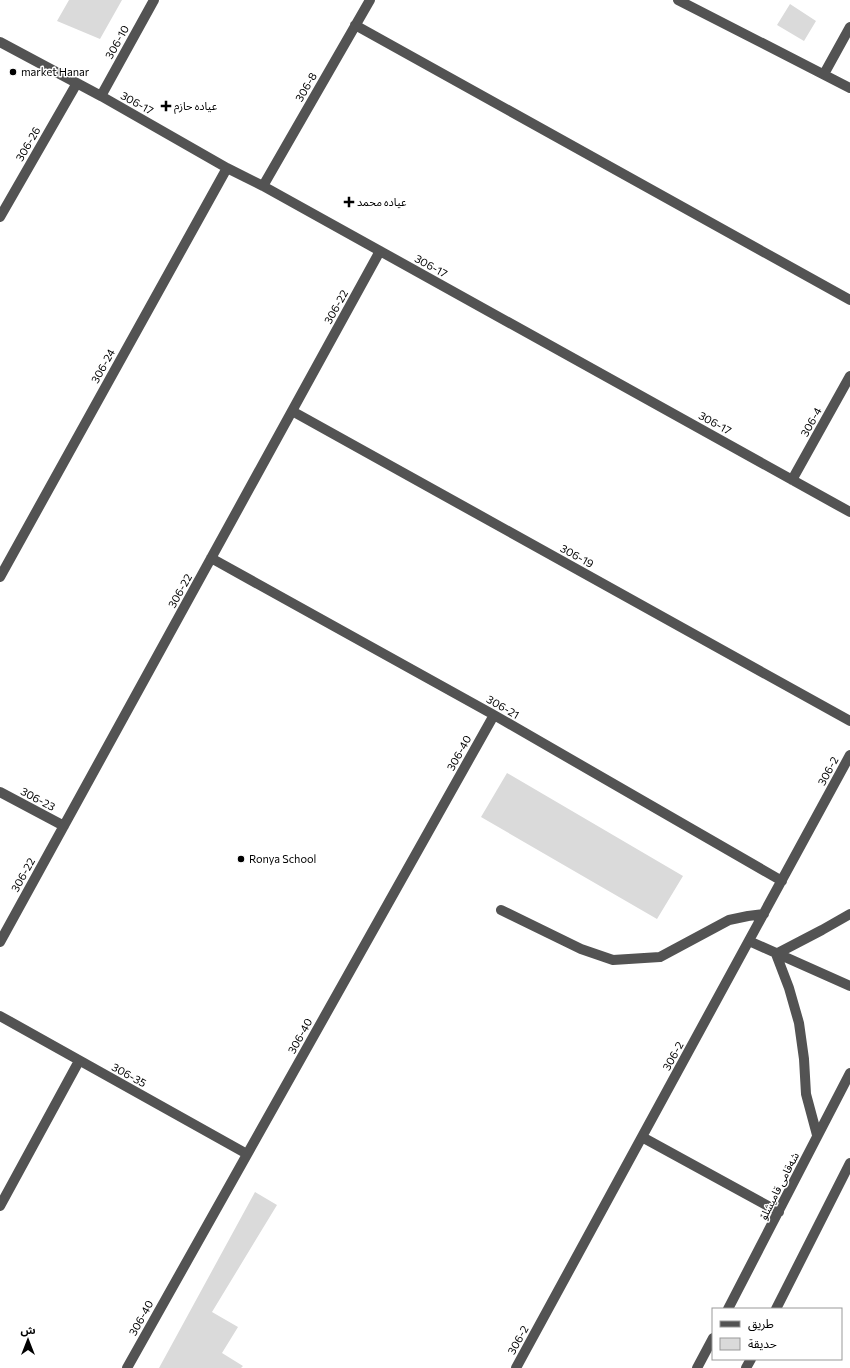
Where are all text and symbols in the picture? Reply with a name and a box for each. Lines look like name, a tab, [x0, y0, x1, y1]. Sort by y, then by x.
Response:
street label: 306-10	[102, 23, 131, 61]
place label: market Hanar	[21, 65, 90, 78]
marker: market Hanar	[8, 67, 18, 77]
street label: 306-8	[292, 70, 319, 104]
street label: 306-17	[119, 88, 156, 117]
place label: عياده حازم	[174, 99, 218, 114]
marker: عياده حازم	[161, 101, 171, 111]
street label: 306-26	[13, 124, 43, 163]
place label: عياده محمد	[357, 195, 407, 209]
marker: عياده محمد	[344, 197, 354, 207]
street label: 306-17	[413, 251, 450, 280]
street label: 306-22	[321, 287, 350, 326]
street label: 306-24	[88, 346, 117, 385]
street label: 306-4	[797, 405, 824, 439]
street label: 306-17	[697, 408, 734, 437]
street label: 306-19	[558, 541, 596, 570]
street label: 306-22	[165, 571, 194, 610]
street label: 306-21	[485, 692, 522, 721]
street label: 306-40	[444, 733, 474, 773]
street label: 306-2	[815, 754, 841, 787]
street label: 306-23	[19, 784, 58, 813]
place label: Ronya School	[249, 852, 316, 865]
marker: Ronya School	[236, 854, 246, 864]
street label: 306-22	[8, 855, 37, 894]
street label: 306-40	[285, 1016, 315, 1056]
street label: 306-2	[659, 1039, 686, 1072]
street label: 306-35	[110, 1060, 149, 1089]
street label: شەقامی قامیشلۆ	[756, 1150, 802, 1222]
street label: 306-40	[126, 1298, 156, 1338]
legend	[712, 1308, 842, 1360]
text: طريق	[748, 1316, 774, 1332]
north arrow	[8, 1320, 48, 1360]
text: ش	[20, 1323, 36, 1337]
street label: 306-2	[504, 1323, 531, 1356]
text: حديقة	[748, 1336, 777, 1351]

